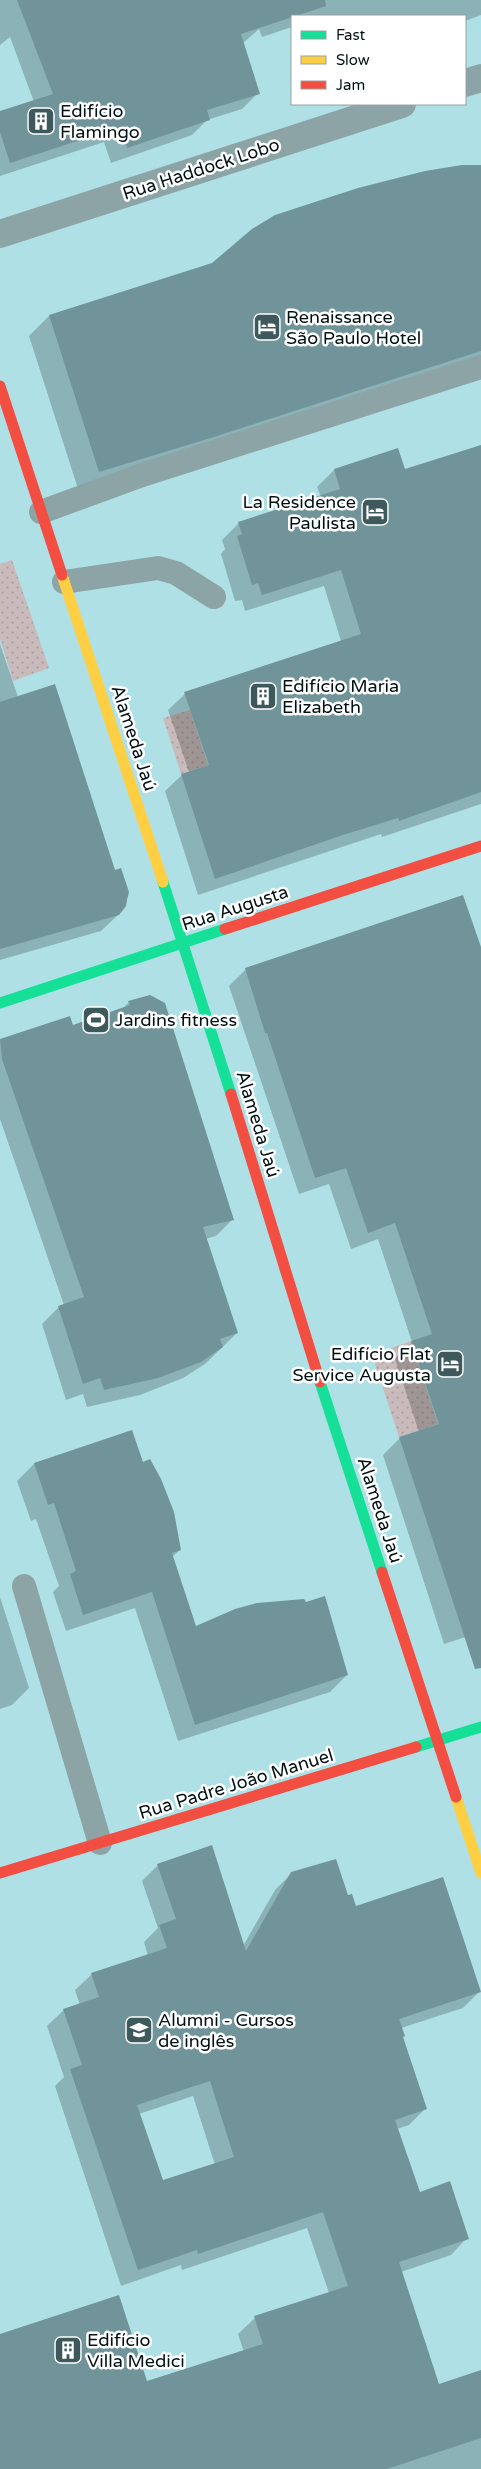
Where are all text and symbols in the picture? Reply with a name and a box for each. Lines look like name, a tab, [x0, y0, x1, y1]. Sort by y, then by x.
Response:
legend	[291, 15, 466, 105]
text: Fast	[336, 26, 366, 44]
text: Slow	[336, 51, 370, 69]
text: Jam	[336, 76, 365, 94]
place label: Edifício Flamingo	[60, 100, 140, 143]
building icon: Edifício Flamingo	[26, 106, 56, 136]
street label: Rua Haddock Lobo	[120, 133, 282, 205]
place label: Renaissance São Paulo Hotel	[286, 306, 421, 349]
hotel icon: Renaissance São Paulo Hotel	[252, 312, 282, 342]
place label: La Residence Paulista	[242, 491, 356, 534]
hotel icon: La Residence Paulista	[360, 497, 390, 527]
place label: Edifício Maria Elizabeth	[282, 675, 399, 718]
building icon: Edifício Maria Elizabeth	[248, 681, 278, 711]
street label: Alameda Jaú	[107, 682, 161, 794]
street label: Rua Augusta	[179, 880, 291, 936]
sports icon: Jardins fitness	[81, 1005, 111, 1035]
place label: Jardins fitness	[115, 1009, 237, 1031]
street label: Alameda Jaú	[231, 1068, 285, 1180]
place label: Edifício Flat Service Augusta	[292, 1343, 431, 1386]
hotel icon: Edifício Flat Service Augusta	[435, 1349, 465, 1379]
street label: Alameda Jaú	[353, 1454, 407, 1566]
street label: Rua Padre João Manuel	[136, 1744, 336, 1824]
place label: Alumni - Cursos de inglês	[158, 2009, 294, 2052]
school or university icon: Alumni - Cursos de inglês	[124, 2015, 154, 2045]
place label: Edifício Villa Medici	[87, 2329, 185, 2372]
building icon: Edifício Villa Medici	[53, 2335, 83, 2365]

